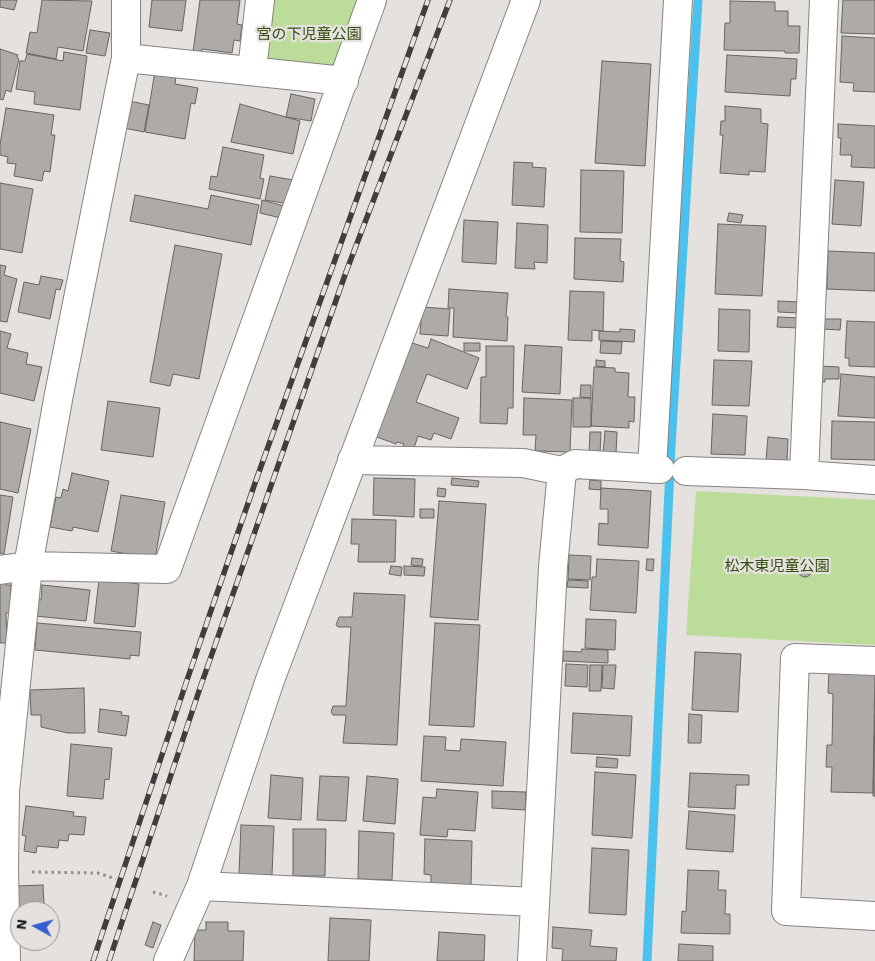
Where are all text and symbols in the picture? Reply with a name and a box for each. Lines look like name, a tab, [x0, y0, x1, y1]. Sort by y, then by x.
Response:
park label: 宮の下児童公園	[257, 26, 361, 44]
park label: 松木東児童公園	[725, 558, 829, 576]
north arrow	[10, 901, 60, 951]
text: N	[13, 918, 30, 930]

